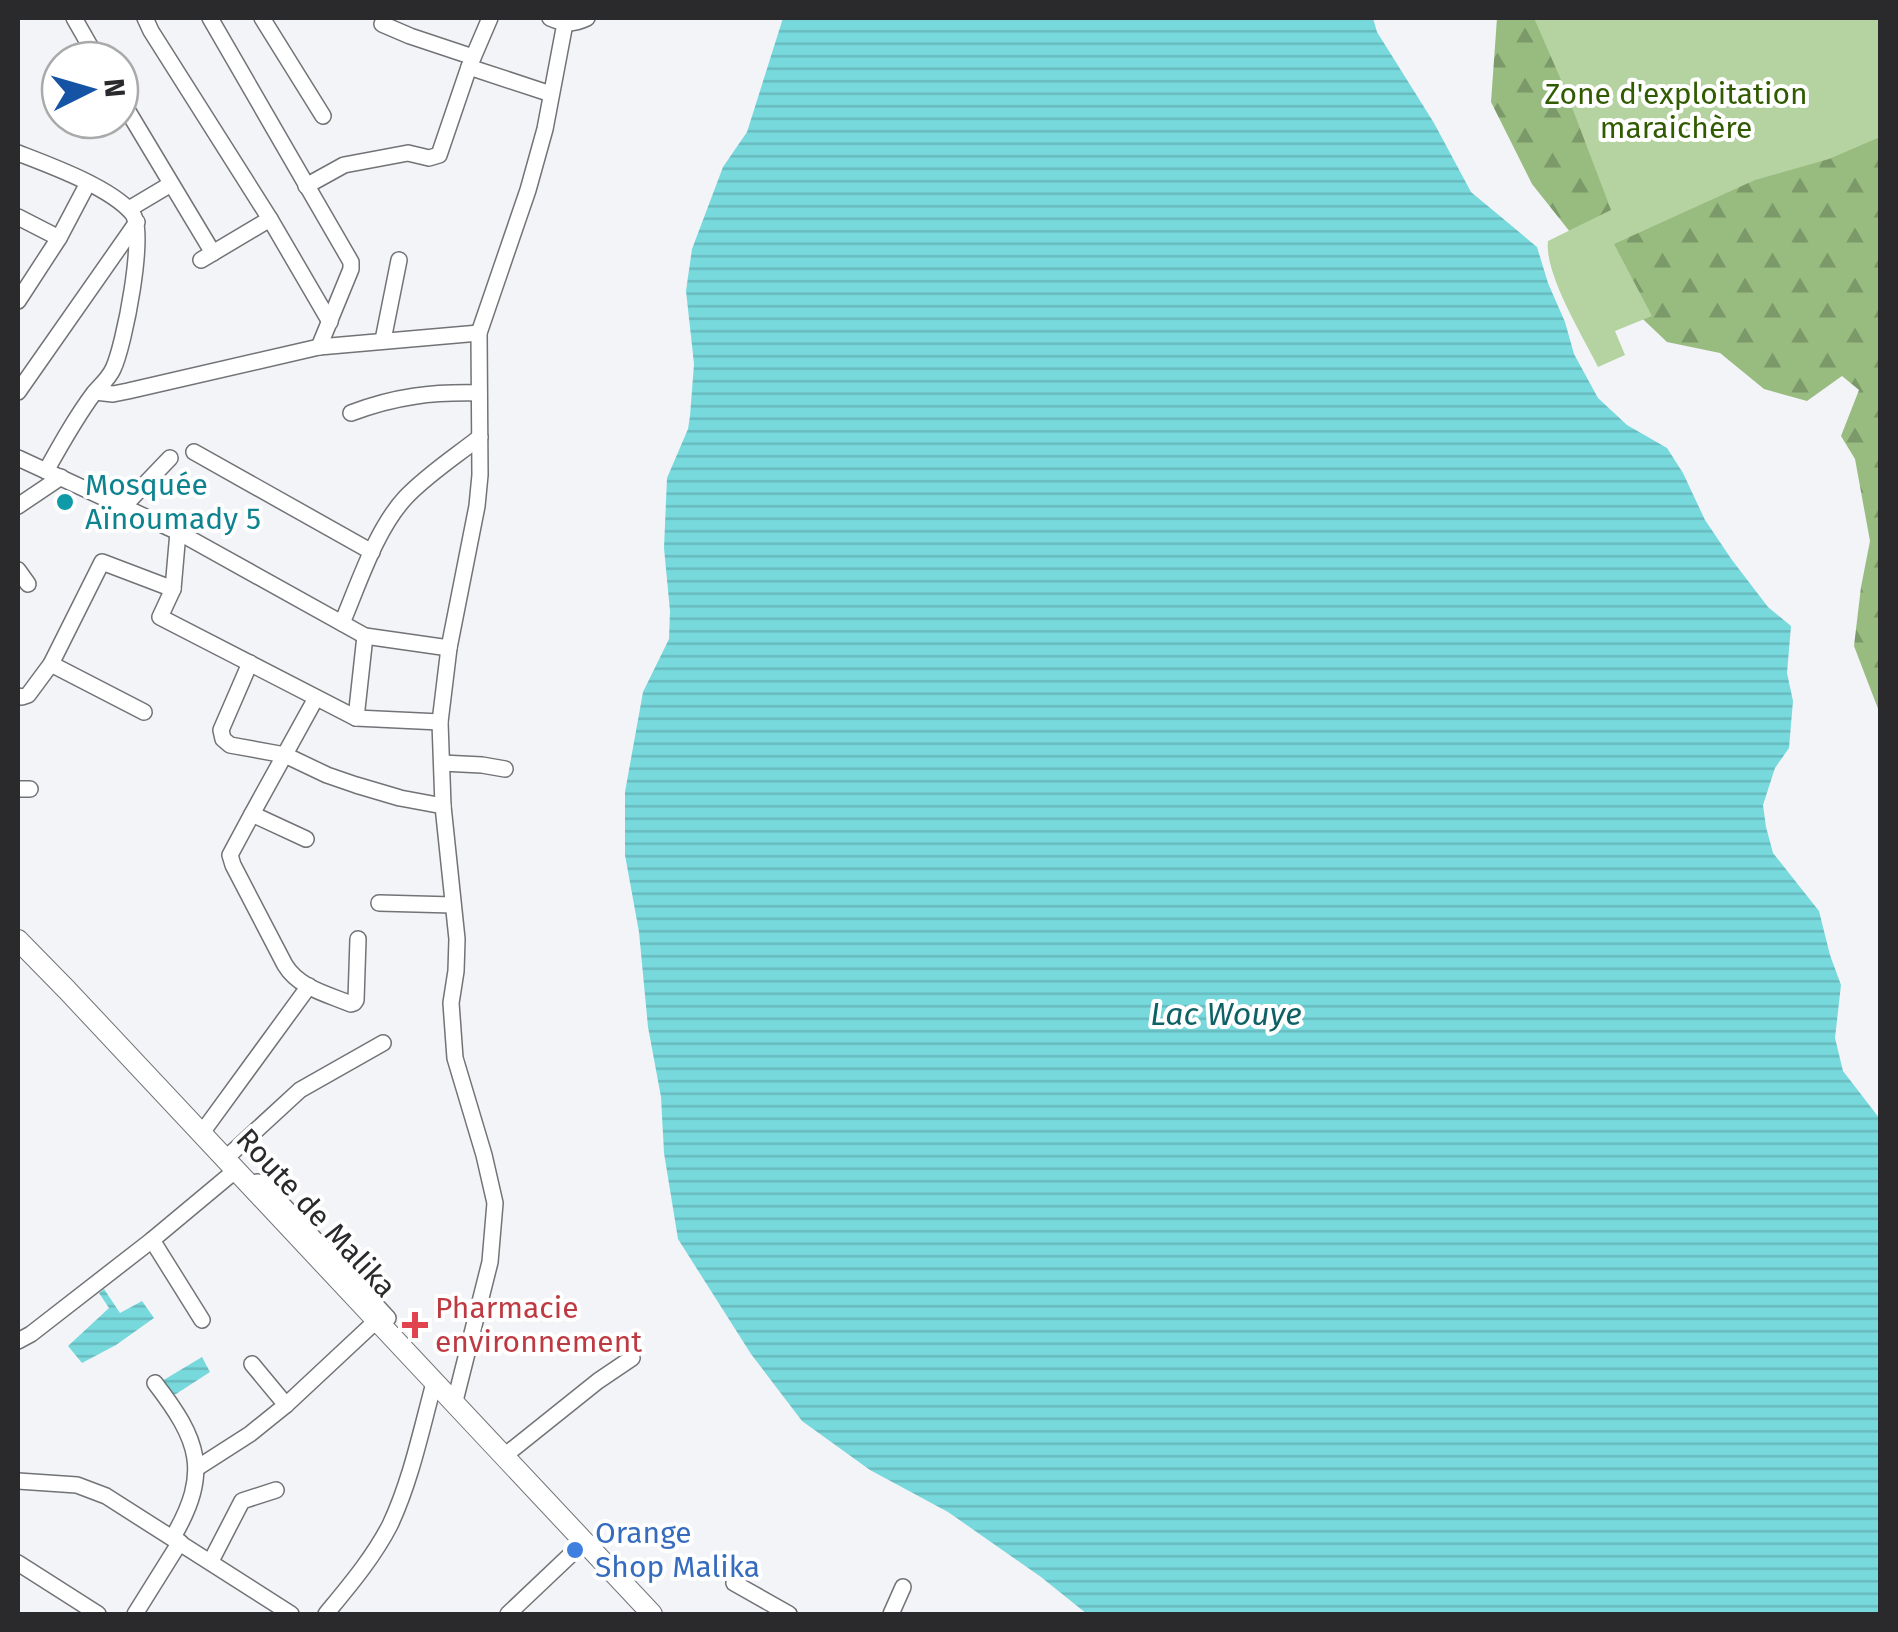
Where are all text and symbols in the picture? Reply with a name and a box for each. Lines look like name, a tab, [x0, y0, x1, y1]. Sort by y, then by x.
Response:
north arrow	[40, 40, 140, 140]
park label: Zone d'exploitation maraichère	[1544, 76, 1808, 146]
text: N	[97, 77, 132, 99]
place label: Mosquée Aïnoumady 5	[85, 467, 261, 537]
marker: Mosquée Aïnoumady 5	[54, 491, 76, 513]
water label: Lac Wouye	[1150, 995, 1302, 1033]
street label: Route de Malika	[229, 1121, 403, 1305]
place label: Pharmacie environnement	[435, 1290, 642, 1360]
marker: Pharmacie environnement	[404, 1314, 426, 1336]
place label: Orange Shop Malika	[595, 1515, 760, 1585]
marker: Orange Shop Malika	[564, 1539, 586, 1561]

